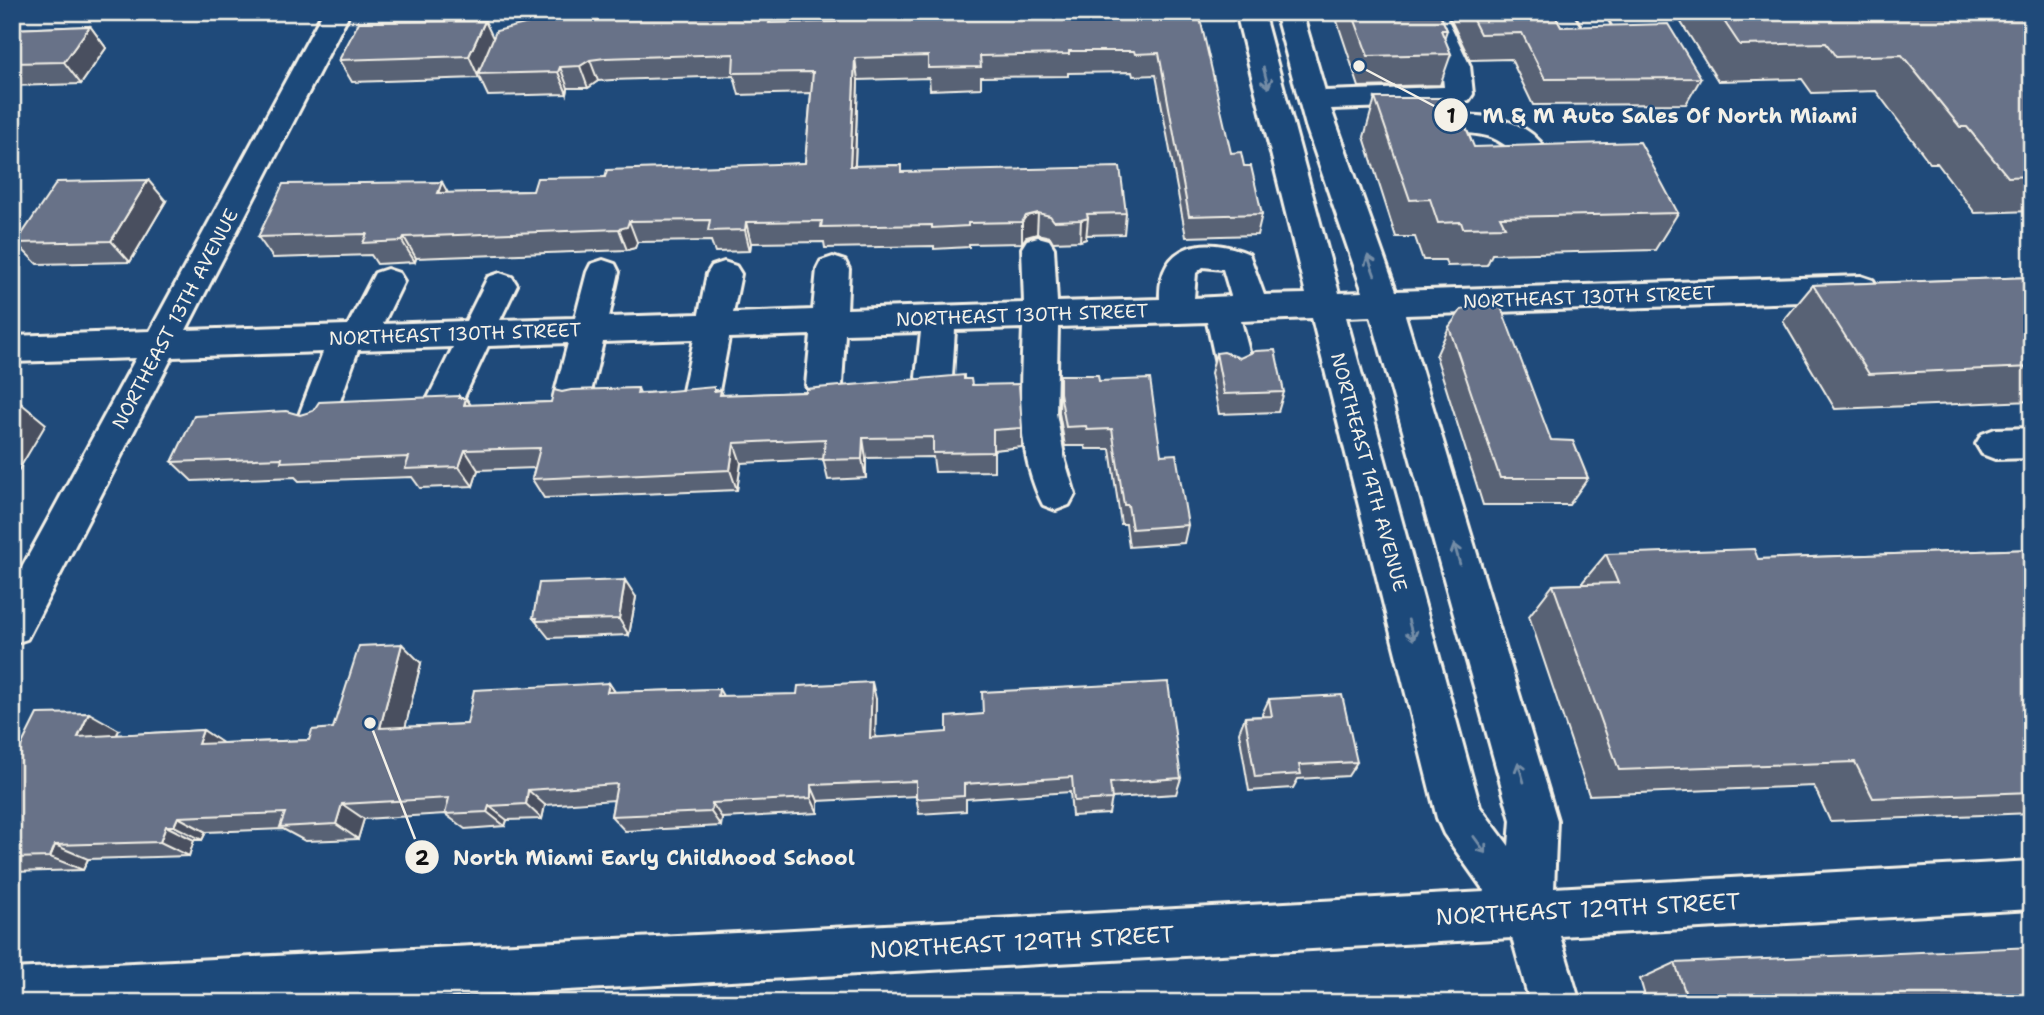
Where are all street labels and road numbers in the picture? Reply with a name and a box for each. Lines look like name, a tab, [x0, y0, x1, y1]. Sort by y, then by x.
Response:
street label: NORTHEAST 13TH AVENUE	[106, 204, 244, 434]
street label: NORTHEAST 130TH STREET	[1462, 280, 1716, 314]
street label: NORTHEAST 130TH STREET	[895, 298, 1149, 332]
street label: NORTHEAST 130TH STREET	[328, 317, 582, 351]
street label: NORTHEAST 14TH AVENUE	[1325, 350, 1413, 594]
street label: NORTHEAST 129TH STREET	[1435, 886, 1741, 932]
street label: NORTHEAST 129TH STREET	[869, 919, 1175, 965]

